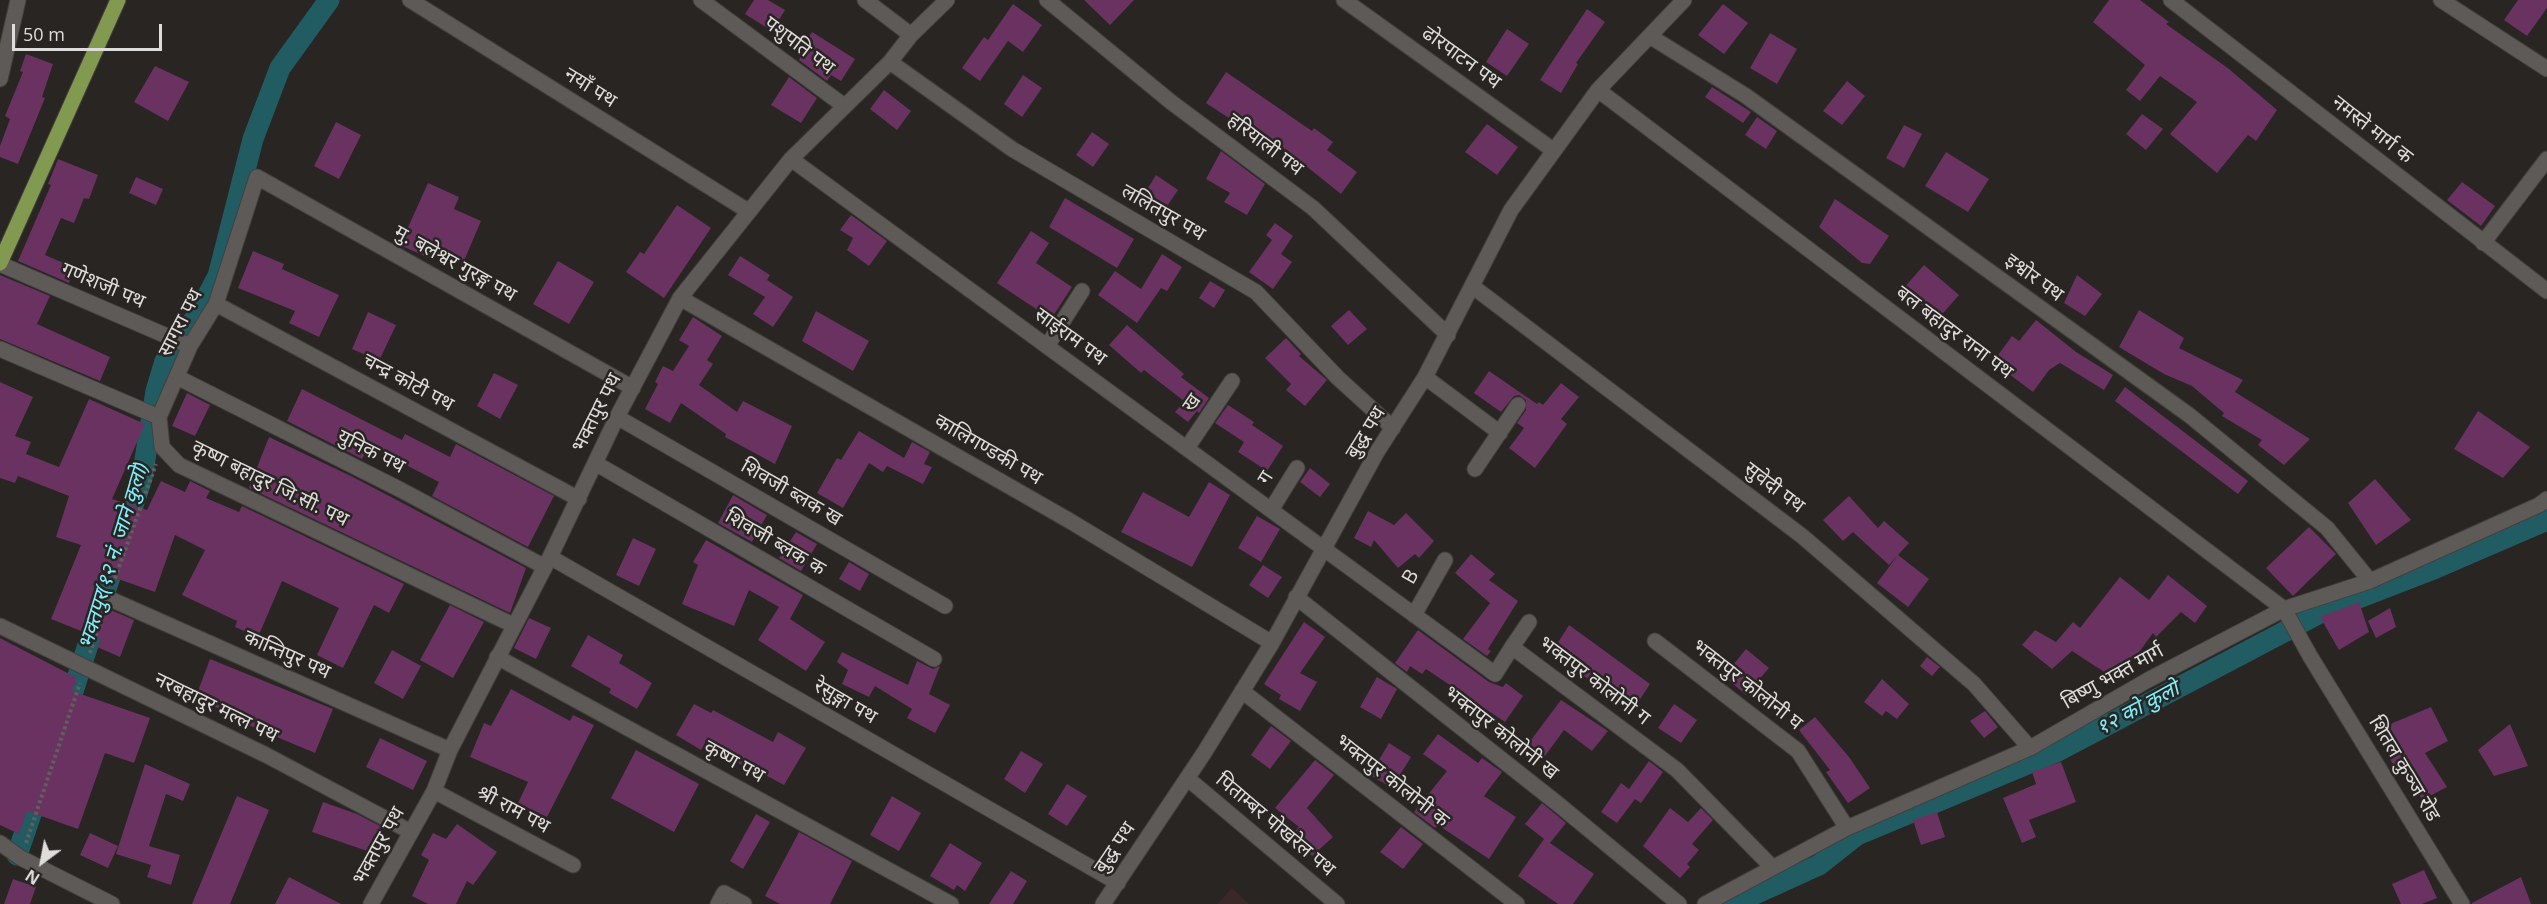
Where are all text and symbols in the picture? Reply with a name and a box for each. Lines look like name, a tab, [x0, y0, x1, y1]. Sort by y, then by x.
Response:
scale bar	[15, 12, 165, 50]
street label: पशुपति पथ	[759, 12, 839, 80]
street label: ढोरपाटन पथ	[1417, 21, 1505, 95]
text: 50 m	[23, 22, 65, 46]
street label: नयाँ पथ	[559, 63, 621, 113]
street label: नमस्ते मार्ग क	[2327, 91, 2417, 169]
street label: हरियाली पथ	[1222, 109, 1308, 181]
street label: ललितपुर पथ	[1117, 179, 1209, 247]
street label: मु. बलेश्वर गुरङ्ग पथ	[390, 221, 520, 307]
street label: इश्वोर पथ	[2000, 249, 2068, 307]
street label: गणेशजी पथ	[57, 258, 149, 314]
street label: बल बहादुर राना पथ	[1891, 281, 2017, 385]
street label: सागरा पथ	[154, 285, 208, 361]
street label: साईराम पथ	[1029, 303, 1111, 371]
street label: चन्द्र कोटी पथ	[358, 349, 458, 417]
street label: भक्तपुर पथ	[567, 370, 627, 456]
street label: ख	[1177, 390, 1207, 416]
street label: बुद्ध पथ	[1341, 403, 1391, 463]
street label: कालिगण्डकी पथ	[930, 409, 1046, 491]
street label: युनिक पथ	[333, 425, 409, 479]
street label: कृष्ण बहादुर जि.सी. पथ	[188, 436, 352, 532]
street label: शिवजी ब्लक ख	[736, 454, 846, 532]
street label: सुवेदी पथ	[1739, 457, 1809, 519]
water label: भक्तपुर(१२ नं. जाने कुलो)	[74, 460, 154, 652]
street label: ग	[1253, 467, 1279, 489]
street label: शिवजी ब्लक क	[721, 505, 829, 581]
street label: B	[1397, 565, 1425, 589]
street label: कान्तिपुर पथ	[240, 625, 334, 685]
street label: भक्तपुर कोलोनी ग	[1534, 631, 1654, 731]
street label: भक्तपुर कोलोनी घ	[1687, 634, 1807, 736]
street label: बिष्णु भक्त मार्ग	[2058, 639, 2168, 715]
street label: नरबहादुर मल्ल पथ	[150, 668, 282, 748]
street label: रेसुङ्गा पथ	[809, 674, 881, 730]
water label: १२ को कुलो	[2092, 677, 2184, 741]
street label: भक्तपुर कोलोनी ख	[1439, 681, 1563, 785]
street label: शितल कुञ्ज रोड	[2363, 712, 2445, 826]
street label: भक्तपुर कोलोनी क	[1331, 729, 1453, 833]
street label: कृष्ण पथ	[699, 736, 769, 788]
street label: पिताम्बर पोखरेल पथ	[1210, 768, 1340, 882]
street label: श्री राम पथ	[472, 781, 554, 839]
street label: भक्तपुर पथ	[348, 803, 410, 889]
street label: बुद्ध पथ	[1089, 818, 1141, 878]
north arrow	[12, 832, 72, 892]
text: N	[21, 864, 44, 890]

